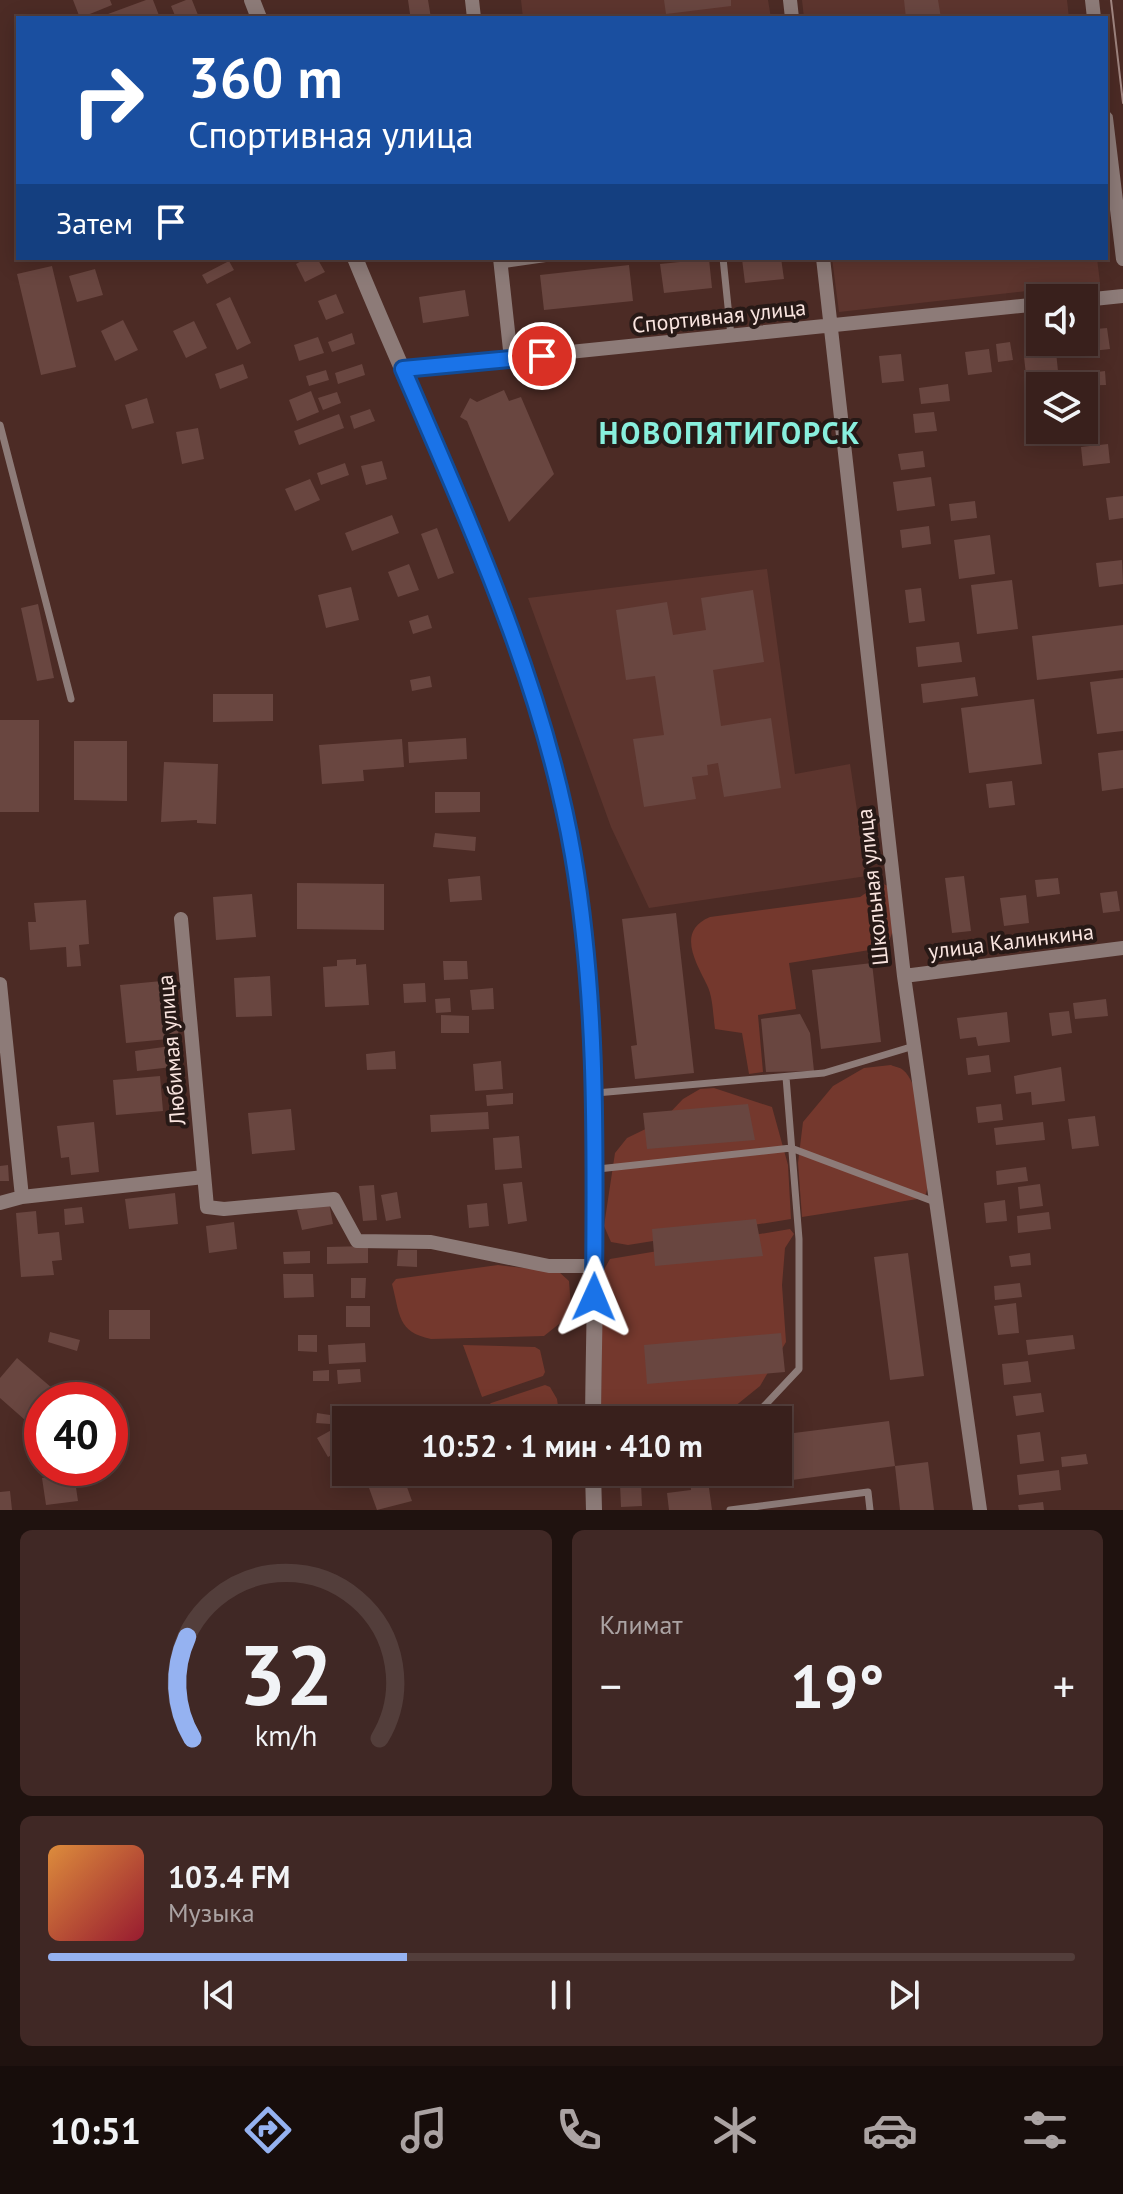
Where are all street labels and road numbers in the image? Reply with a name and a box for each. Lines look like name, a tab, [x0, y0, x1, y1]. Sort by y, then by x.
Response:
street label: Спортивная улица	[631, 293, 807, 339]
street label: Школьная улица	[850, 807, 894, 967]
street label: улица Калинкина	[927, 917, 1095, 965]
street label: Любимая улица	[150, 974, 192, 1127]

